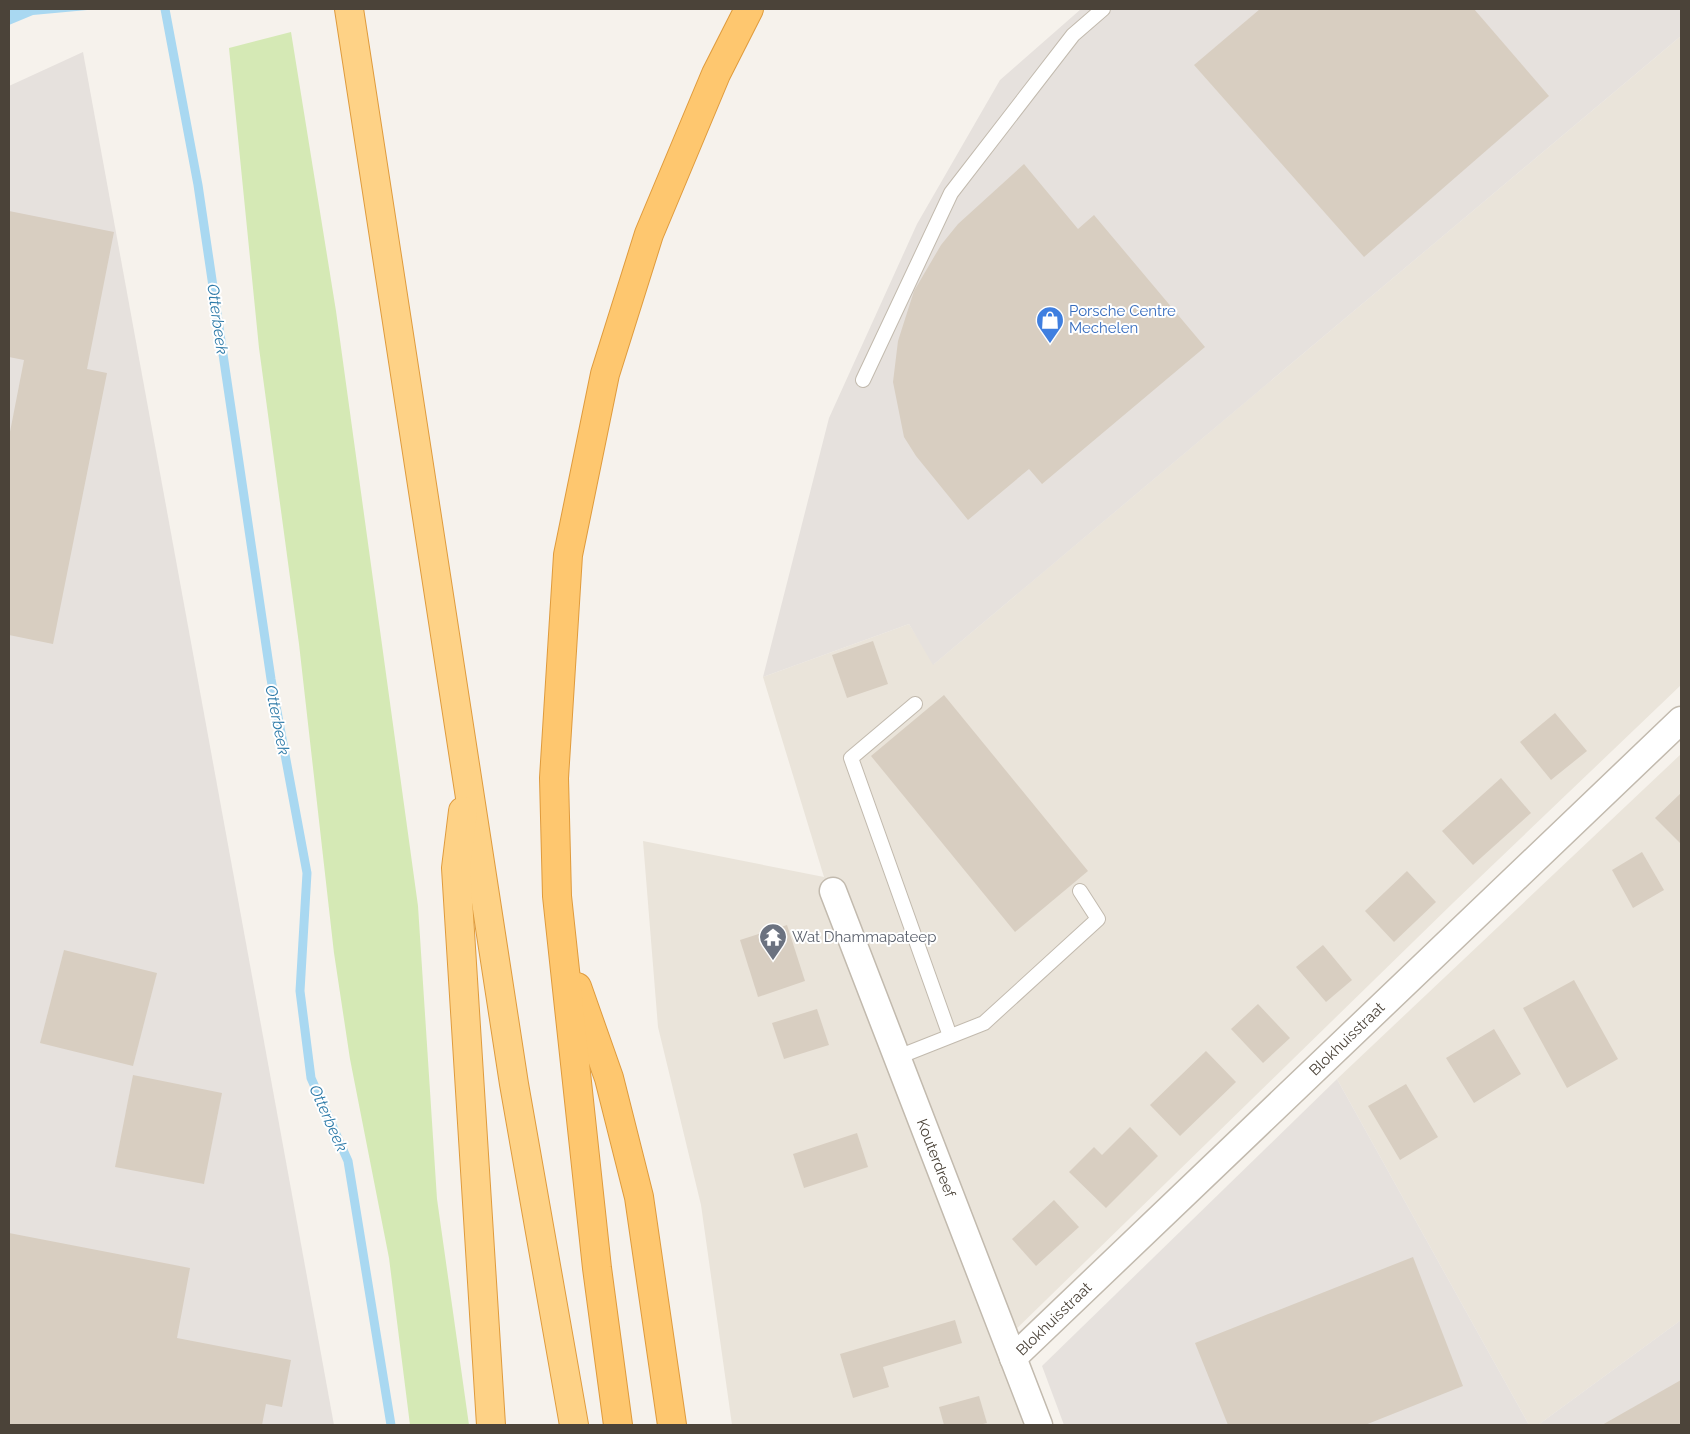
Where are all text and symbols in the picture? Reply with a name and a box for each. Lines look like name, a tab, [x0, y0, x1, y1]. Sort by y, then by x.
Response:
water label: Otterbeek	[203, 283, 232, 356]
place label: Porsche Centre Mechelen	[1069, 302, 1176, 337]
shop icon: Porsche Centre Mechelen	[1035, 305, 1065, 344]
water label: Otterbeek	[261, 684, 294, 757]
temple icon: Wat Dhammapateep	[758, 922, 788, 961]
place label: Wat Dhammapateep	[792, 928, 936, 946]
street label: Blokhuisstraat	[1306, 999, 1388, 1079]
water label: Otterbeek	[305, 1082, 352, 1155]
street label: Kouterdreef	[913, 1116, 960, 1201]
street label: Blokhuisstraat	[1013, 1279, 1095, 1359]

